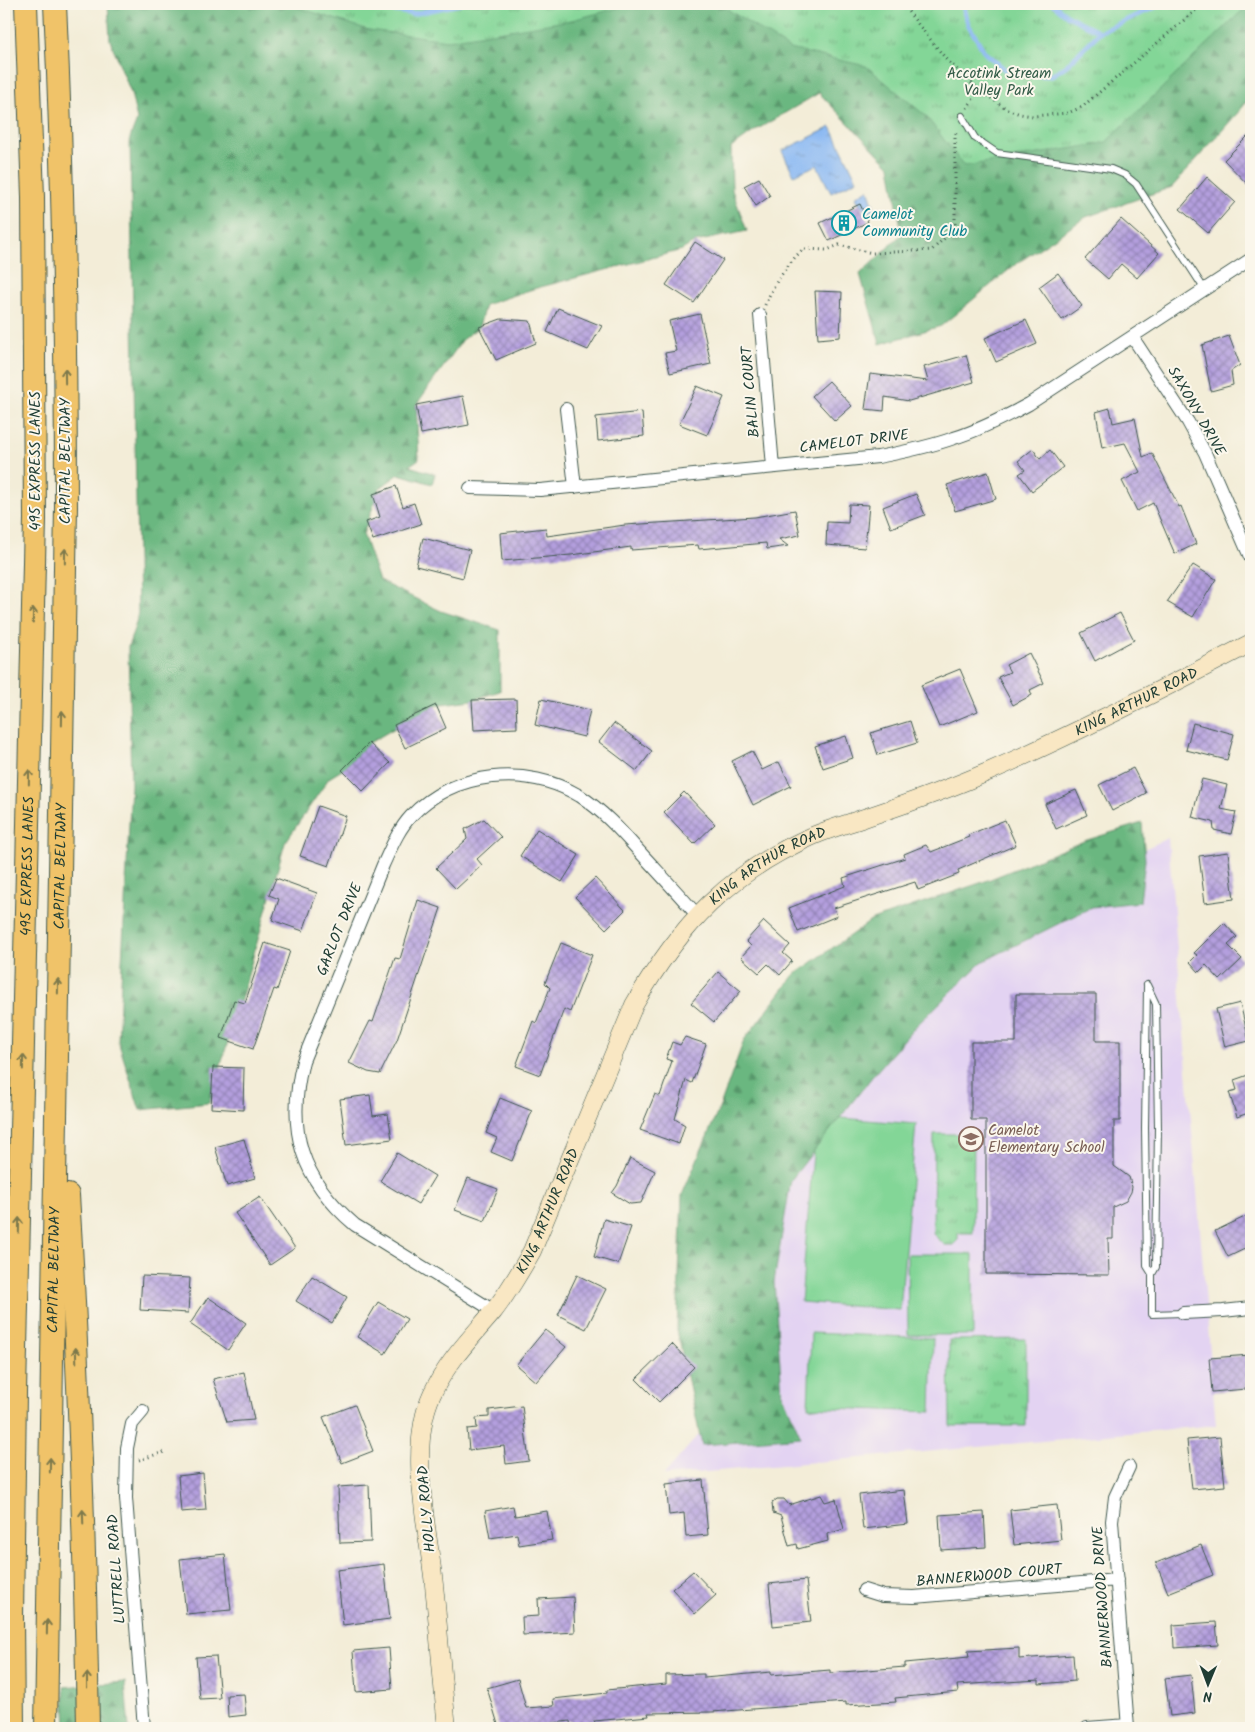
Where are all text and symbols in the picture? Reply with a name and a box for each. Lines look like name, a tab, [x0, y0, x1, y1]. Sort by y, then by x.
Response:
park label: Accotink Stream Valley Park	[947, 62, 1051, 103]
place label: Camelot Community Club	[862, 203, 967, 244]
building icon: Camelot Community Club	[831, 210, 857, 236]
street label: BALIN COURT	[735, 343, 767, 439]
street label: SAXONY DRIVE	[1161, 362, 1232, 462]
one-way arrow	[60, 368, 70, 384]
street label: 495 EXPRESS LANES	[24, 391, 48, 531]
street label: CAPITAL BELTWAY	[54, 396, 78, 524]
street label: CAMELOT DRIVE	[798, 423, 911, 461]
one-way arrow	[60, 548, 70, 564]
one-way arrow	[28, 607, 37, 623]
street label: KING ARTHUR ROAD	[1071, 661, 1203, 743]
one-way arrow	[57, 710, 67, 726]
one-way arrow	[25, 769, 34, 785]
street label: 495 EXPRESS LANES	[14, 796, 42, 936]
street label: CAPITAL BELTWAY	[48, 801, 74, 930]
street label: KING ARTHUR ROAD	[704, 821, 830, 912]
street label: GARLOT DRIVE	[310, 878, 370, 979]
one-way arrow	[53, 978, 63, 994]
one-way arrow	[18, 1054, 28, 1070]
place label: Camelot Elementary School	[988, 1119, 1105, 1160]
school or university icon: Camelot Elementary School	[958, 1126, 984, 1152]
street label: KING ARTHUR ROAD	[510, 1144, 587, 1279]
street label: CAPITAL BELTWAY	[41, 1205, 68, 1333]
one-way arrow	[14, 1217, 24, 1233]
one-way arrow	[72, 1347, 81, 1363]
one-way arrow	[45, 1457, 55, 1473]
street label: HOLLY ROAD	[411, 1464, 443, 1553]
one-way arrow	[78, 1509, 87, 1525]
street label: LUTTRELL ROAD	[101, 1513, 133, 1625]
street label: BANNERWOOD DRIVE	[1086, 1524, 1120, 1669]
street label: BANNERWOOD COURT	[915, 1557, 1065, 1594]
one-way arrow	[42, 1619, 52, 1636]
north arrow	[1182, 1660, 1232, 1710]
one-way arrow	[82, 1672, 92, 1688]
text: N	[1203, 1685, 1212, 1707]

